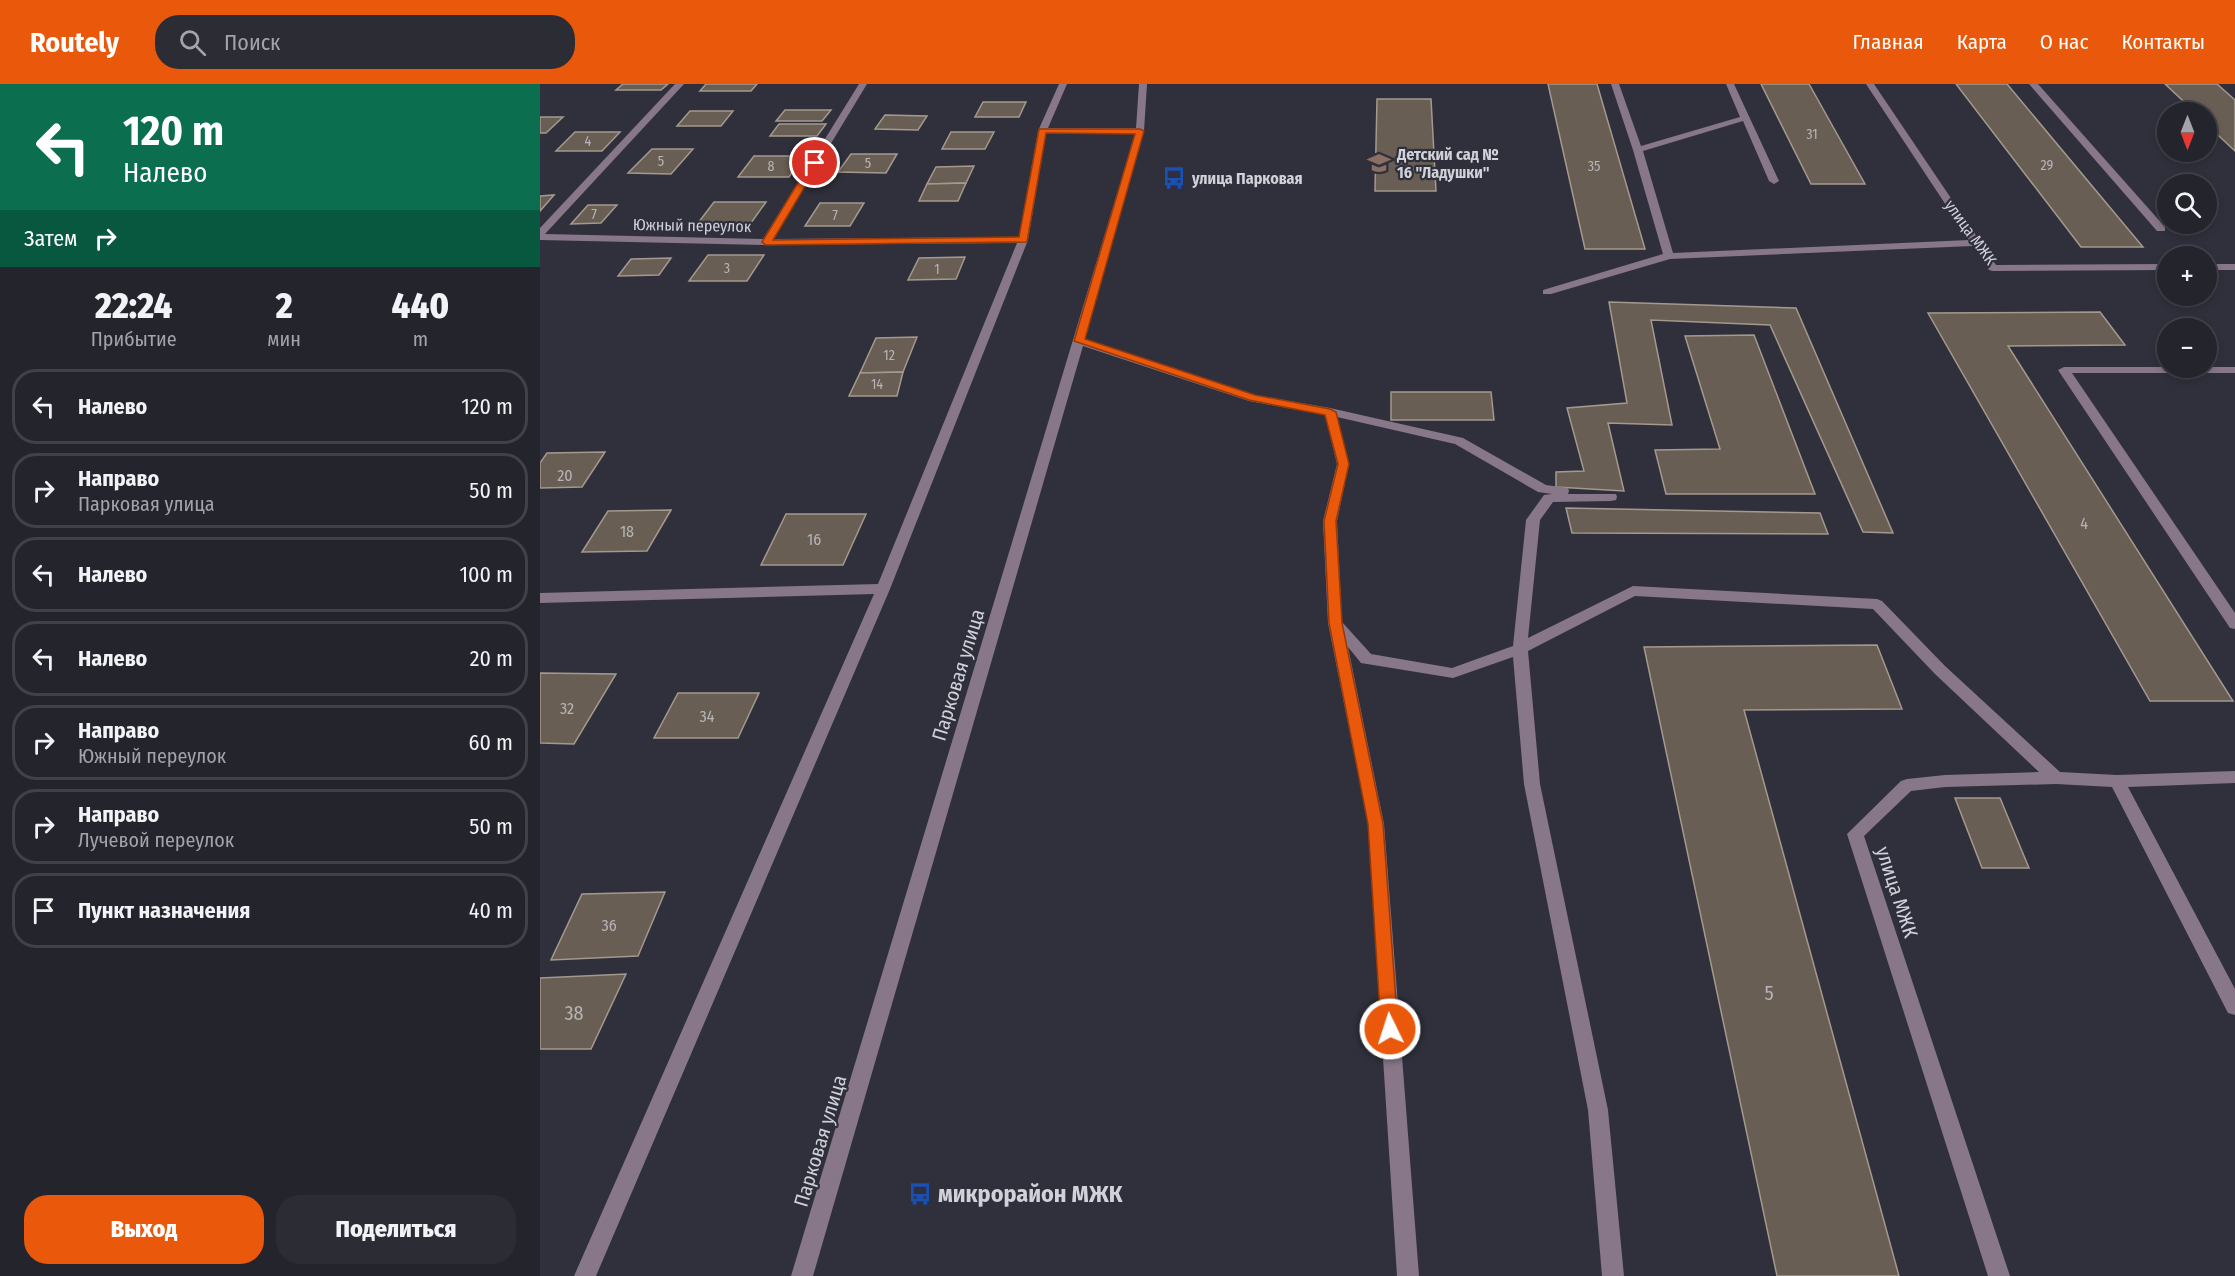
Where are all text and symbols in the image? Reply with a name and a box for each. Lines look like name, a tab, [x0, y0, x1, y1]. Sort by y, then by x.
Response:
search box	[155, 15, 575, 69]
text: Routely	[30, 26, 119, 59]
icon: search	[176, 26, 209, 59]
text: Поиск	[224, 29, 280, 56]
text: Главная	[1853, 29, 1924, 55]
text: Карта	[1957, 29, 2007, 55]
text: О нас	[2040, 29, 2088, 55]
text: Контакты	[2121, 29, 2205, 55]
north arrow	[2157, 102, 2217, 162]
map controls	[2157, 102, 2217, 378]
text: 120 m	[123, 106, 224, 156]
icon: left	[24, 108, 102, 186]
house number: 31	[1806, 126, 1818, 143]
house number: 4	[585, 133, 592, 150]
pin	[789, 137, 840, 188]
place label: Детский сад № 16 "Ладушки"	[1396, 145, 1499, 182]
icon: arrive	[798, 146, 831, 179]
school or university icon: Детский сад № 16 "Ладушки"	[1366, 150, 1392, 176]
house number: 5	[658, 153, 664, 170]
house number: 5	[865, 155, 871, 172]
text: Налево	[123, 157, 207, 189]
house number: 29	[2041, 157, 2054, 174]
house number: 8	[768, 158, 775, 175]
house number: 35	[1588, 158, 1600, 175]
bus stop icon: улица Парковая	[1161, 165, 1187, 191]
place label: улица Парковая	[1191, 169, 1303, 188]
button: search	[2157, 174, 2217, 234]
street label: улица МЖК	[1941, 196, 2001, 269]
house number: 7	[591, 206, 597, 223]
house number: 7	[832, 207, 838, 224]
street label: Южный переулок	[633, 215, 752, 236]
icon: right	[89, 222, 122, 255]
text: Затем	[24, 225, 77, 252]
button: +	[2157, 246, 2217, 306]
house number: 3	[724, 260, 730, 277]
house number: 1	[934, 261, 940, 278]
text: 22:24	[95, 284, 172, 328]
text: 2	[276, 284, 293, 328]
text: 440	[392, 284, 449, 328]
button: −	[2157, 318, 2217, 378]
text: Прибытие	[91, 327, 177, 351]
text: мин	[267, 327, 301, 351]
text: m	[413, 327, 428, 351]
house number: 12	[883, 347, 895, 364]
house number: 14	[871, 376, 883, 393]
icon: left	[27, 390, 60, 423]
text: Налево	[78, 393, 147, 420]
text: 120 m	[461, 393, 513, 420]
text: Направо	[78, 465, 159, 492]
house number: 20	[557, 466, 573, 485]
icon: right	[27, 474, 60, 507]
text: 50 m	[469, 477, 513, 504]
text: Парковая улица	[78, 492, 215, 516]
house number: 4	[2080, 514, 2088, 533]
house number: 18	[620, 522, 634, 541]
house number: 16	[807, 530, 821, 549]
icon: left	[27, 558, 60, 591]
text: Налево	[78, 561, 147, 588]
text: 100 m	[459, 561, 513, 588]
street label: Парковая улица	[927, 606, 989, 744]
icon: left	[27, 642, 60, 675]
text: Налево	[78, 645, 147, 672]
text: 20 m	[470, 645, 513, 672]
house number: 32	[560, 699, 574, 718]
house number: 34	[700, 707, 715, 726]
text: Направо	[78, 717, 159, 744]
icon: right	[27, 726, 60, 759]
text: 60 m	[469, 729, 513, 756]
text: Южный переулок	[78, 744, 226, 768]
text: Направо	[78, 801, 159, 828]
icon: right	[27, 810, 60, 843]
text: 50 m	[469, 813, 513, 840]
text: Лучевой переулок	[78, 828, 234, 852]
street label: улица МЖК	[1871, 843, 1923, 941]
icon: arrive	[27, 894, 60, 927]
text: Пункт назначения	[78, 897, 250, 924]
text: 40 m	[469, 897, 513, 924]
house number: 36	[601, 916, 617, 935]
house number: 5	[1764, 981, 1774, 1005]
position arrow	[1358, 997, 1422, 1061]
house number: 38	[564, 1001, 584, 1025]
street label: Парковая улица	[789, 1072, 851, 1210]
place label: микрорайон МЖК	[938, 1180, 1123, 1208]
bus stop icon: микрорайон МЖК	[907, 1181, 933, 1207]
button: Выход	[24, 1195, 264, 1264]
button: Поделиться	[276, 1195, 516, 1264]

